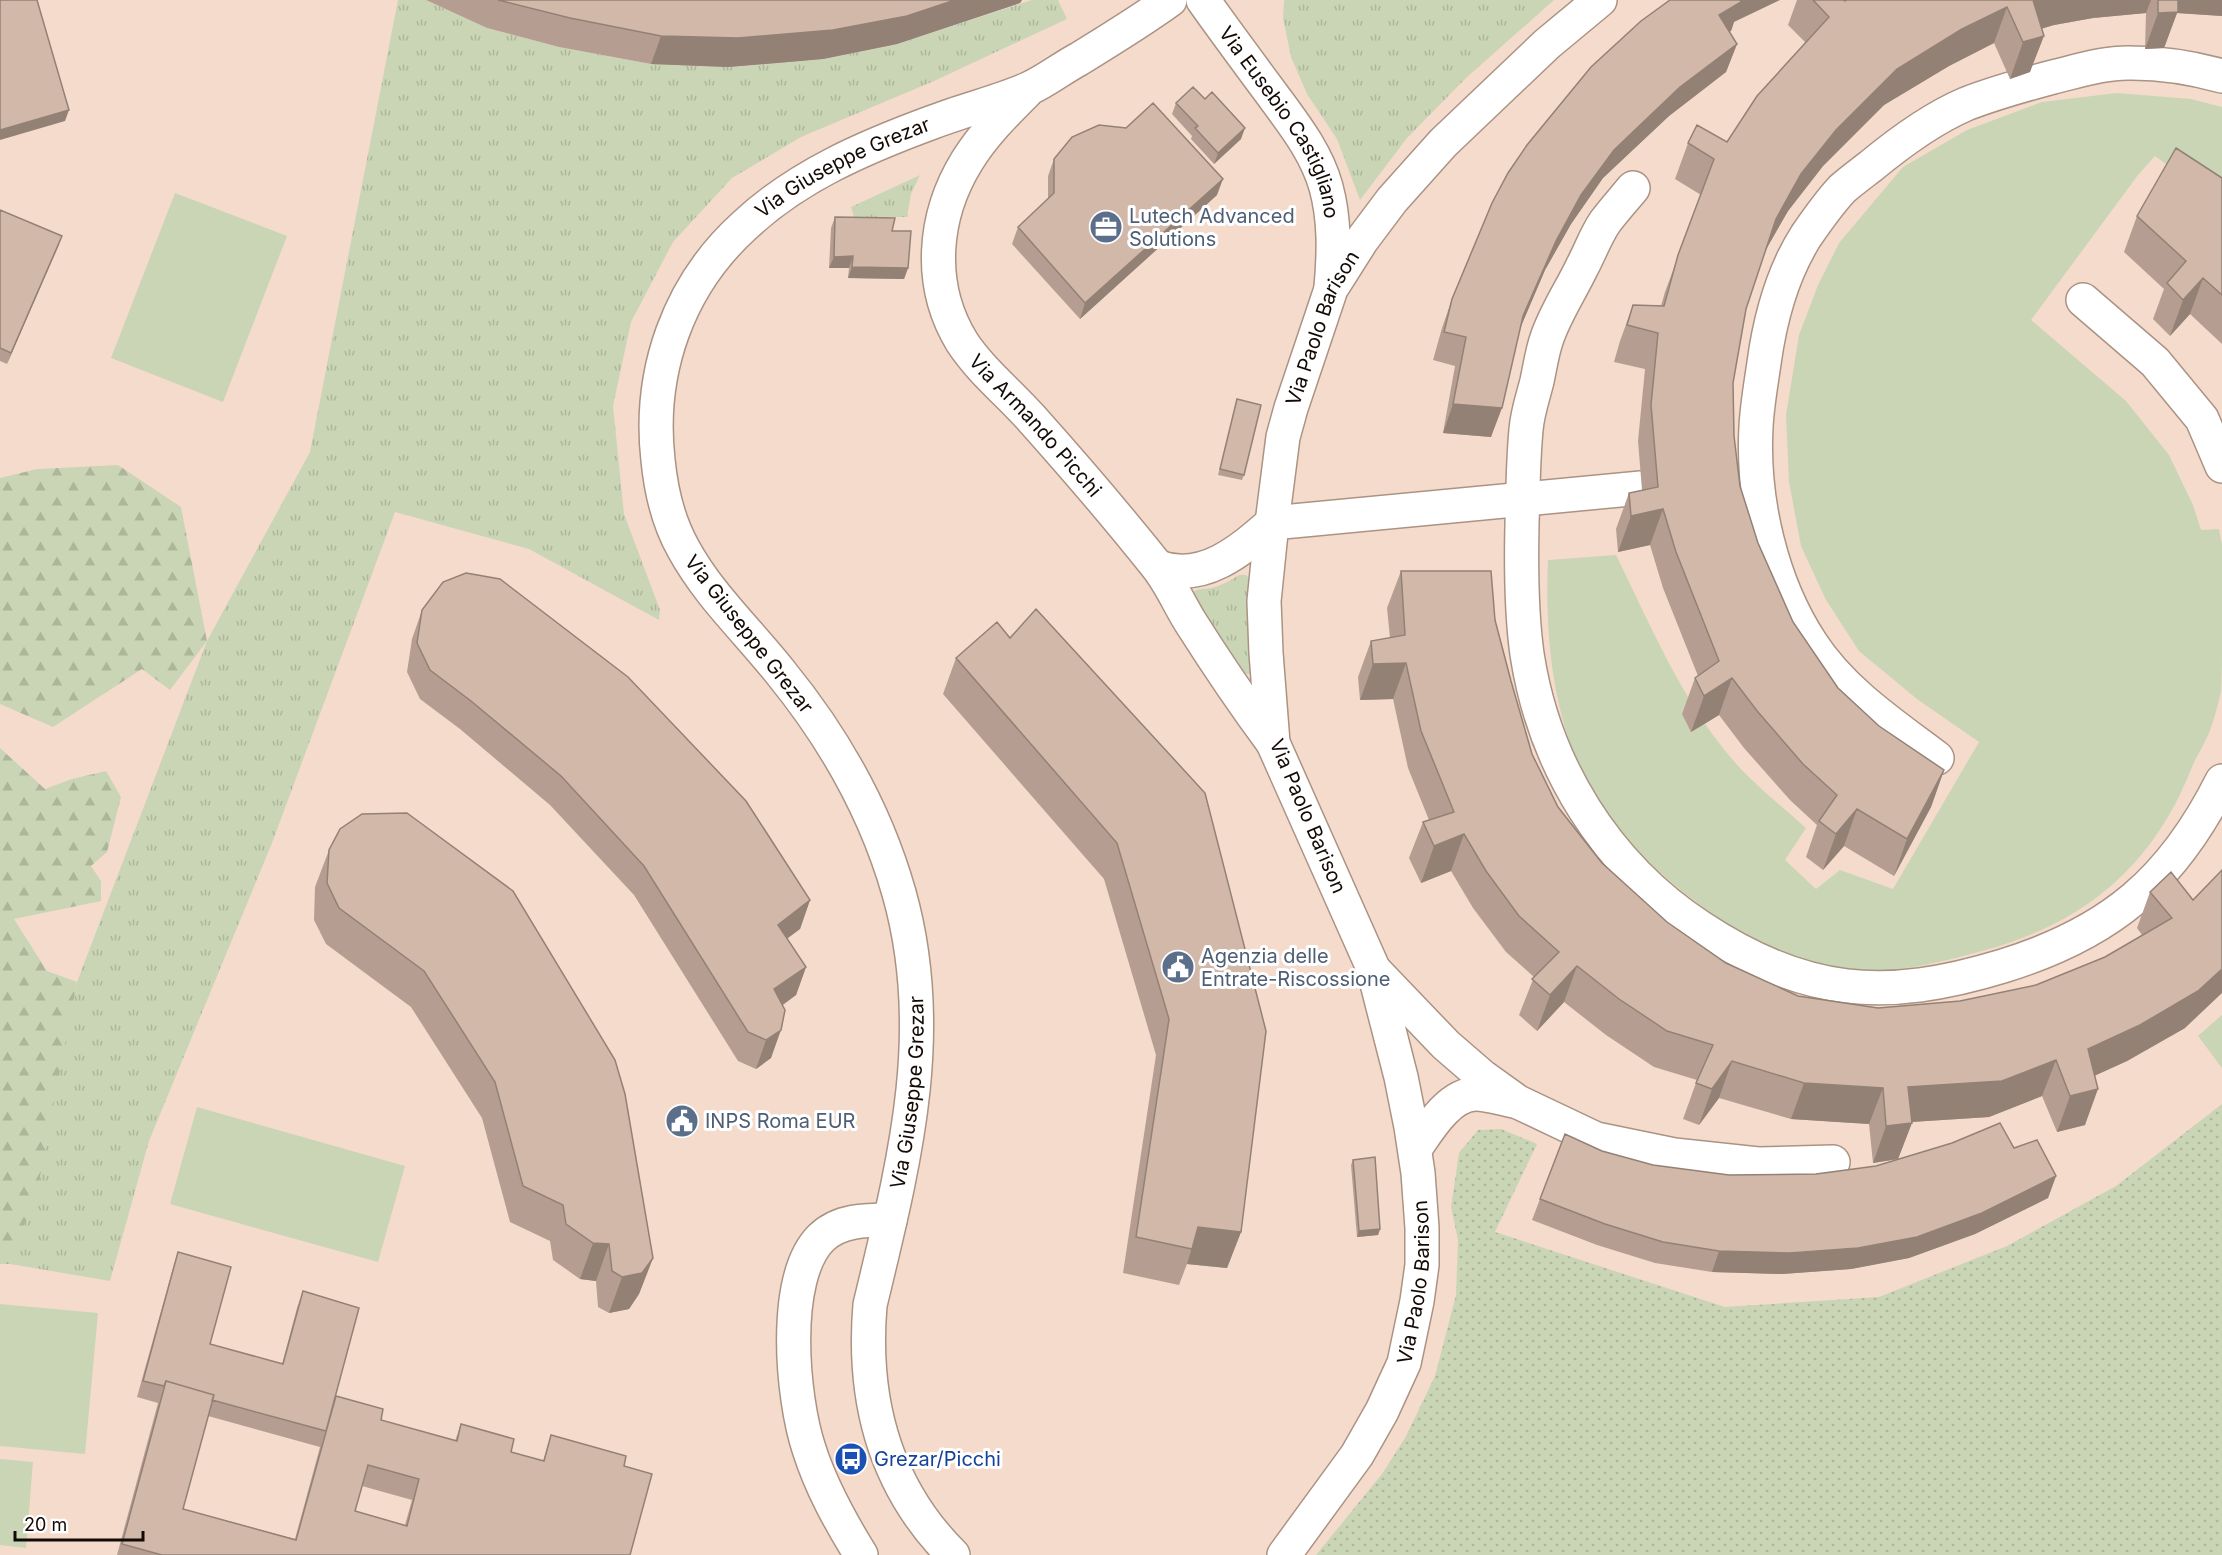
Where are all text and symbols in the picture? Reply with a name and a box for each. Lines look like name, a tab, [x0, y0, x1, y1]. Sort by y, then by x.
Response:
street label: Via Eusebio Castigliano	[1214, 22, 1344, 220]
street label: Via Giuseppe Grezar	[750, 112, 934, 223]
place label: Lutech Advanced Solutions	[1129, 204, 1295, 251]
office icon: Lutech Advanced Solutions	[1088, 209, 1124, 245]
street label: Via Paolo Barison	[1281, 246, 1364, 409]
street label: Via Armando Picchi	[964, 349, 1107, 502]
street label: Via Giuseppe Grezar	[680, 550, 819, 718]
street label: Via Paolo Barison	[1265, 735, 1351, 897]
place label: Agenzia delle Entrate-Riscossione	[1201, 944, 1390, 991]
public building icon: Agenzia delle Entrate-Riscossione	[1160, 949, 1196, 985]
street label: Via Giuseppe Grezar	[885, 995, 929, 1191]
public building icon: INPS Roma EUR	[664, 1103, 700, 1139]
place label: INPS Roma EUR	[705, 1109, 856, 1133]
street label: Via Paolo Barison	[1392, 1199, 1435, 1366]
bus stop icon: Grezar/Picchi	[833, 1441, 869, 1477]
place label: Grezar/Picchi	[874, 1447, 1001, 1471]
scale bar	[15, 1504, 142, 1542]
text: 20 m	[24, 1514, 67, 1535]

